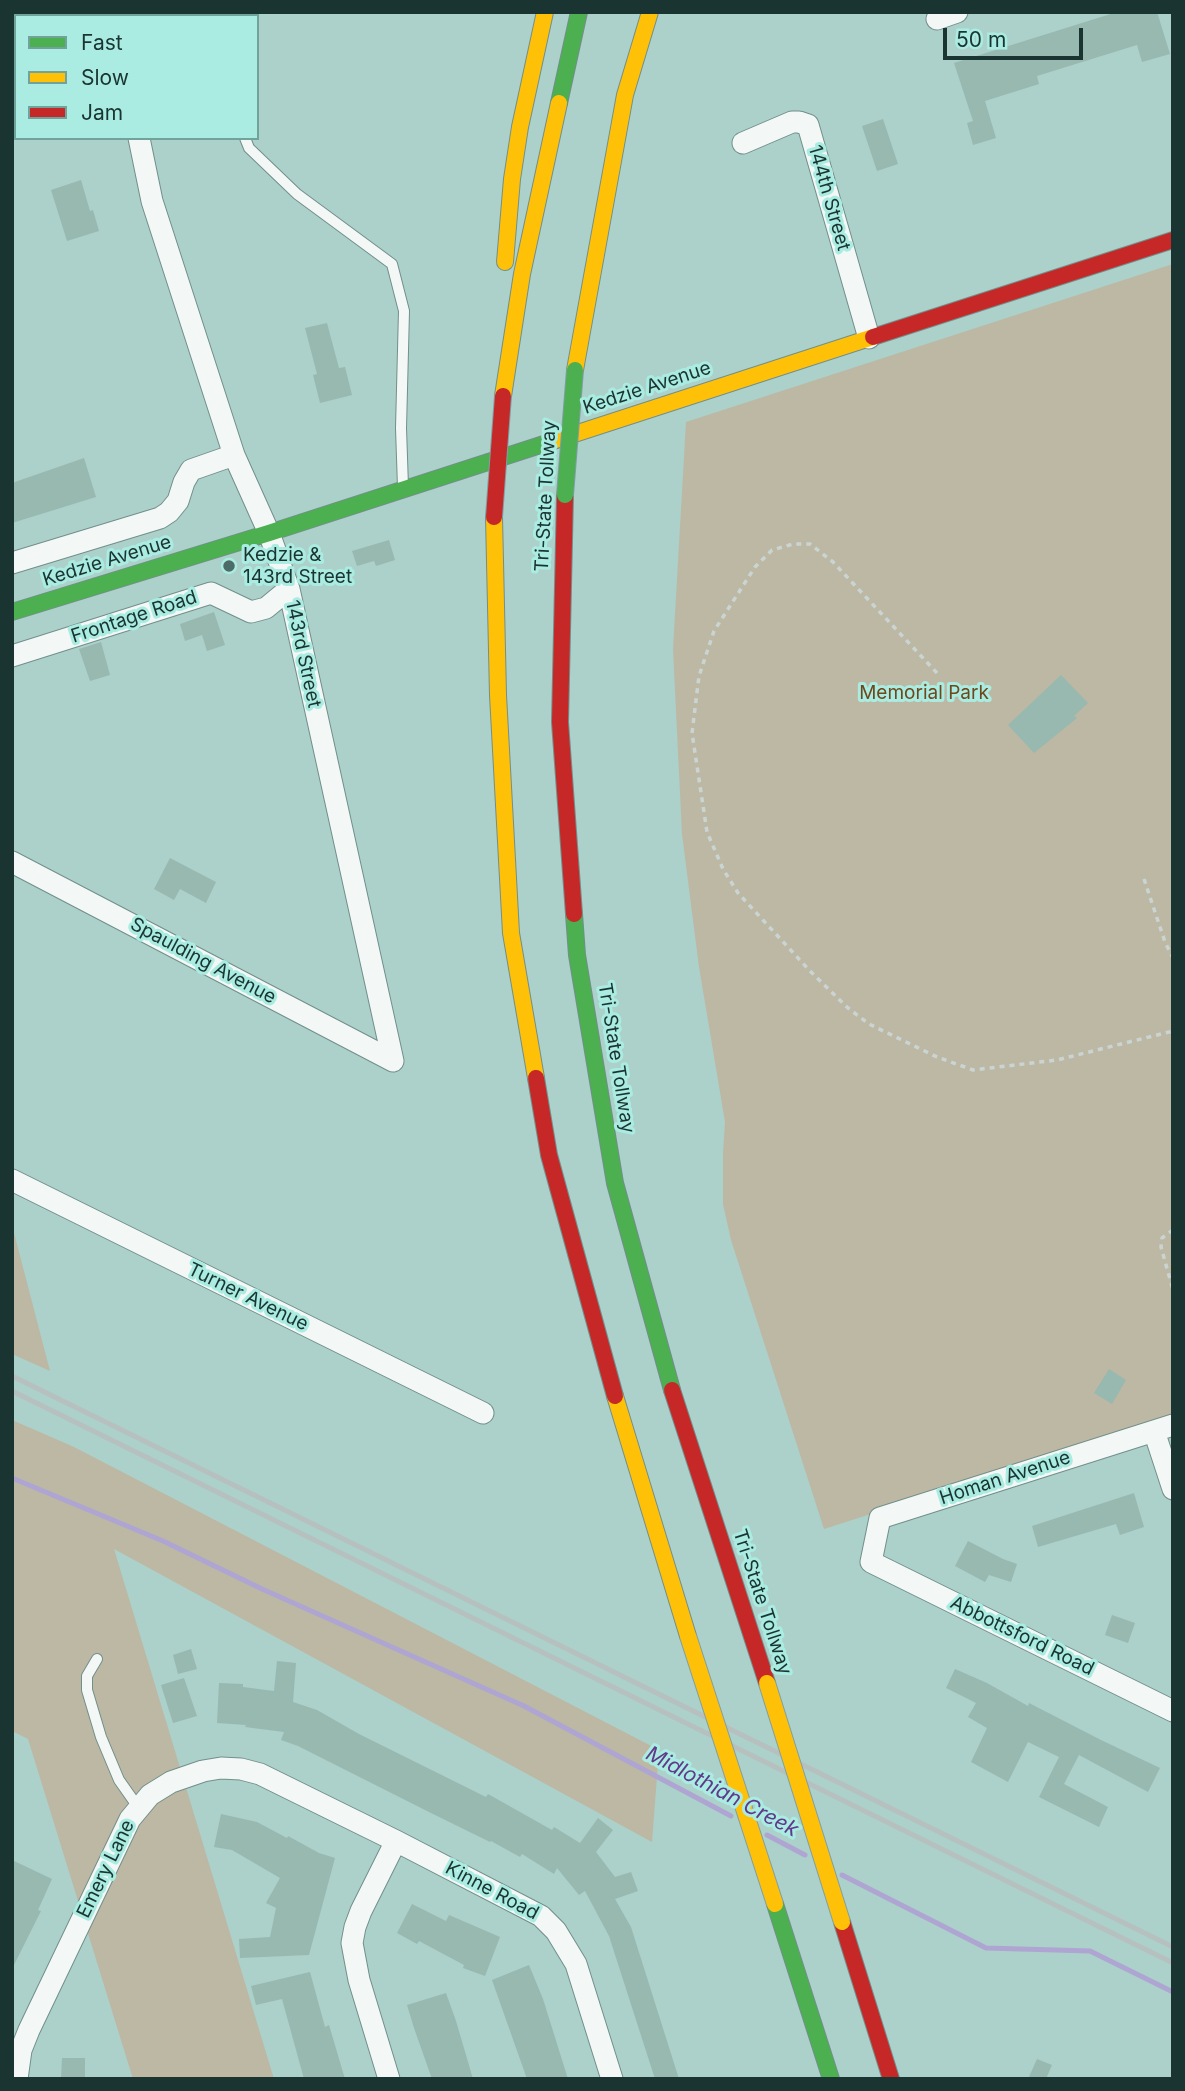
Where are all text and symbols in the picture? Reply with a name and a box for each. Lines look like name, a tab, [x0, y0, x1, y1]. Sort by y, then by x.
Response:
legend	[14, 14, 259, 140]
scale bar	[947, 14, 1087, 58]
text: 50 m	[956, 27, 1006, 52]
text: Fast	[81, 30, 123, 55]
text: Slow	[81, 65, 129, 90]
text: Jam	[81, 100, 123, 125]
street label: 144th Street	[803, 143, 855, 253]
street label: Kedzie Avenue	[580, 357, 714, 419]
street label: Tri-State Tollway	[531, 420, 561, 572]
street label: Kedzie Avenue	[40, 531, 174, 591]
place label: Kedzie & 143rd Street	[243, 544, 352, 588]
marker: Kedzie & 143rd Street	[221, 558, 237, 574]
street label: Frontage Road	[68, 586, 200, 648]
street label: 143rd Street	[281, 598, 325, 710]
park label: Memorial Park	[859, 682, 989, 704]
street label: Spaulding Avenue	[126, 913, 280, 1009]
street label: Tri-State Tollway	[593, 981, 639, 1135]
street label: Turner Avenue	[184, 1258, 312, 1336]
street label: Homan Avenue	[937, 1446, 1073, 1510]
street label: Tri-State Tollway	[728, 1526, 796, 1678]
street label: Abbottsford Road	[946, 1591, 1098, 1681]
water label: Midlothian Creek	[642, 1741, 802, 1843]
street label: Emery Lane	[72, 1816, 140, 1922]
street label: Kinne Road	[441, 1857, 543, 1925]

